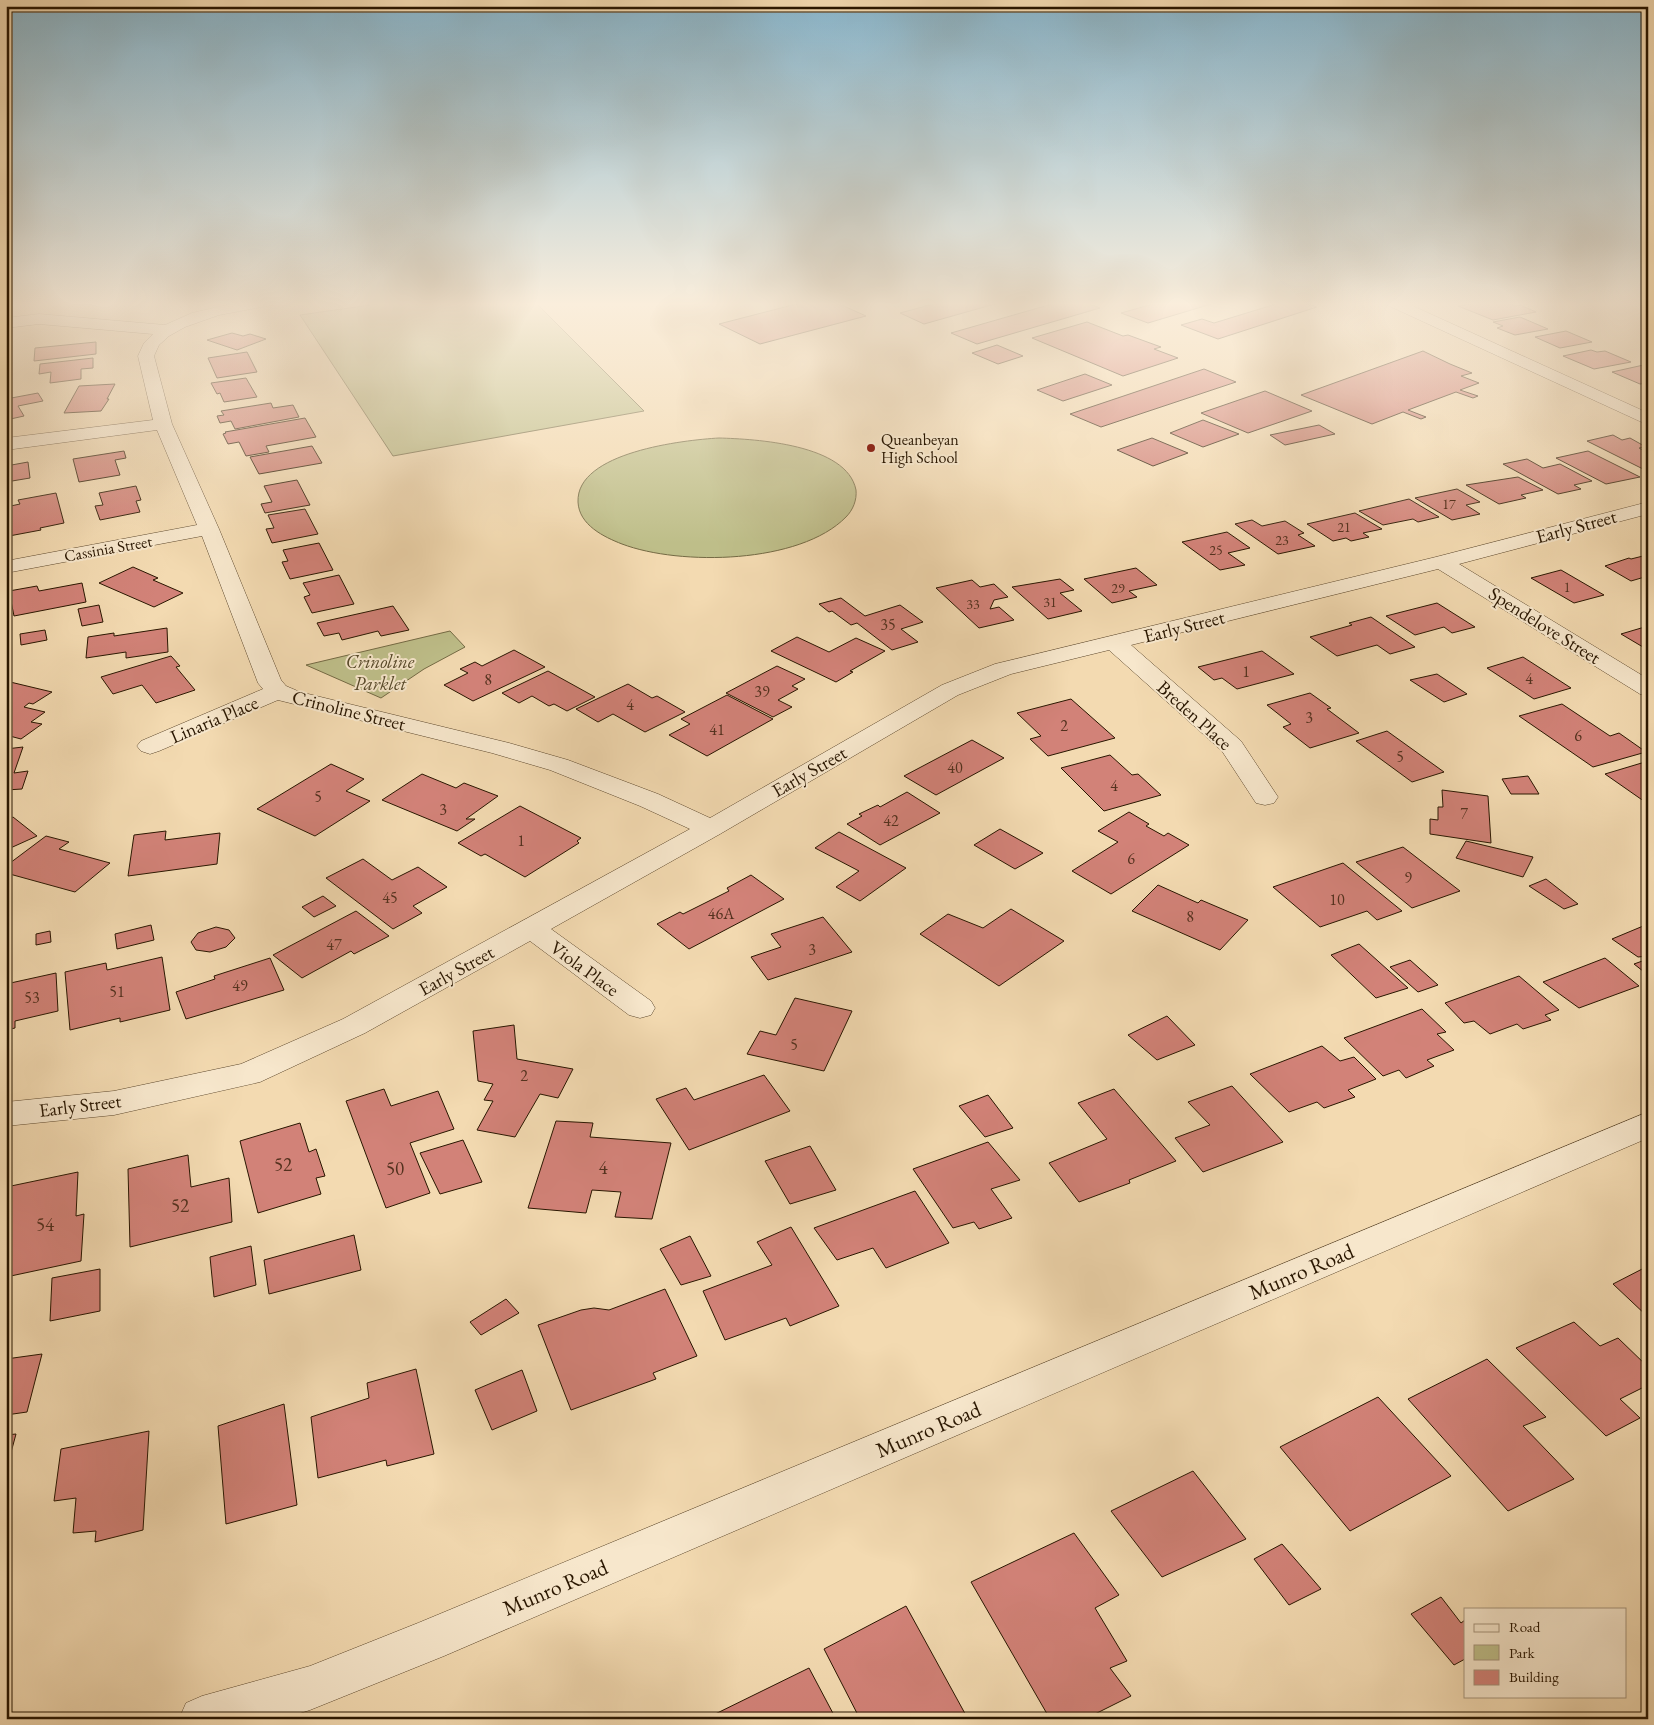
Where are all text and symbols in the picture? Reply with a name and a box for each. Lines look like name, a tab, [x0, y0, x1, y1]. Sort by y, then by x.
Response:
place label: Queanbeyan High School	[881, 429, 959, 468]
marker: Queanbeyan High School	[865, 442, 877, 454]
house number: 17	[1442, 495, 1456, 513]
street label: Early Street	[1533, 504, 1619, 549]
house number: 21	[1337, 518, 1351, 536]
street label: Cassinia Street	[62, 530, 154, 567]
house number: 23	[1275, 531, 1289, 549]
house number: 25	[1209, 541, 1223, 559]
house number: 1	[1564, 578, 1570, 596]
house number: 29	[1111, 579, 1125, 597]
street label: Spendelove Street	[1484, 581, 1606, 670]
house number: 31	[1043, 593, 1057, 611]
house number: 33	[966, 595, 980, 613]
street label: Early Street	[1141, 604, 1227, 649]
house number: 35	[880, 614, 896, 635]
park label: Crinoline Parklet	[346, 649, 415, 696]
house number: 1	[1242, 661, 1250, 682]
house number: 4	[1525, 668, 1533, 689]
house number: 8	[484, 669, 492, 690]
street label: Breden Place	[1152, 675, 1238, 756]
house number: 39	[754, 681, 770, 702]
street label: Crinoline Street	[290, 684, 408, 737]
street label: Linaria Place	[166, 690, 262, 749]
house number: 4	[626, 694, 634, 715]
house number: 3	[1305, 707, 1313, 728]
house number: 2	[1060, 715, 1068, 736]
house number: 41	[709, 719, 725, 740]
house number: 6	[1574, 725, 1582, 746]
street label: Early Street	[767, 740, 851, 803]
house number: 5	[1396, 746, 1404, 767]
house number: 40	[947, 757, 963, 778]
house number: 4	[1110, 775, 1118, 796]
house number: 5	[314, 786, 322, 807]
house number: 3	[439, 799, 447, 820]
house number: 7	[1460, 803, 1468, 824]
house number: 42	[883, 810, 899, 831]
house number: 1	[517, 830, 525, 851]
house number: 6	[1127, 848, 1135, 869]
house number: 9	[1404, 867, 1412, 888]
house number: 45	[382, 887, 398, 908]
house number: 10	[1329, 889, 1345, 910]
house number: 46A	[708, 903, 735, 924]
house number: 8	[1186, 906, 1194, 927]
house number: 47	[326, 934, 342, 955]
street label: Viola Place	[545, 935, 624, 1002]
street label: Early Street	[414, 939, 498, 1001]
house number: 3	[808, 939, 816, 960]
house number: 49	[232, 975, 248, 996]
house number: 51	[109, 981, 125, 1002]
house number: 53	[24, 987, 40, 1008]
house number: 5	[790, 1034, 798, 1055]
house number: 2	[520, 1065, 528, 1086]
street label: Early Street	[38, 1088, 123, 1123]
house number: 52	[274, 1152, 292, 1177]
house number: 4	[598, 1155, 608, 1180]
house number: 50	[386, 1156, 404, 1181]
house number: 52	[171, 1193, 189, 1218]
house number: 54	[36, 1212, 55, 1237]
street label: Munro Road	[1244, 1236, 1359, 1307]
street label: Munro Road	[871, 1394, 986, 1465]
street label: Munro Road	[498, 1552, 613, 1623]
legend	[1464, 1608, 1626, 1698]
text: Road	[1509, 1617, 1541, 1636]
text: Park	[1509, 1643, 1536, 1662]
text: Building	[1509, 1667, 1559, 1686]

